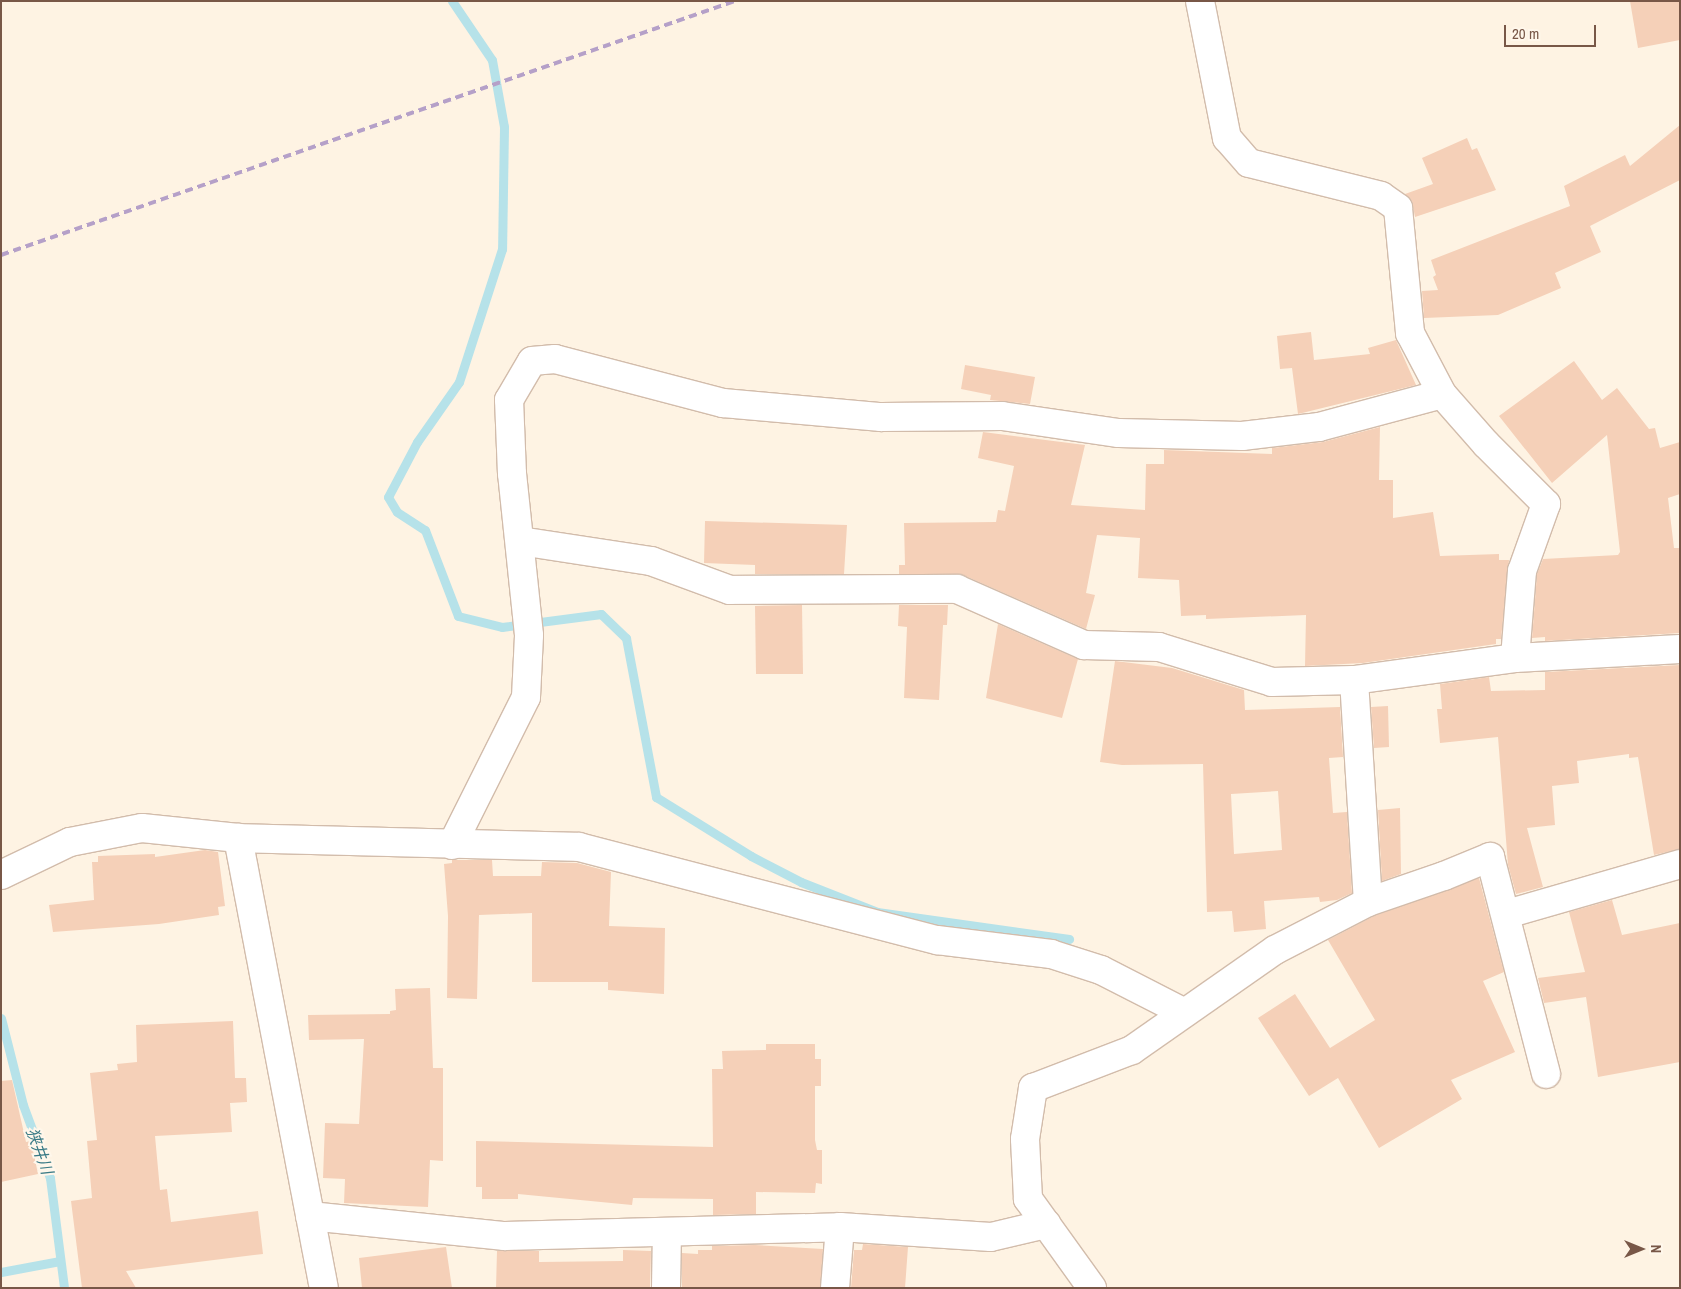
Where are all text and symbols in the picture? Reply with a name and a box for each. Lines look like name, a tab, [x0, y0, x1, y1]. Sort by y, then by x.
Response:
scale bar	[1506, 15, 1598, 47]
text: 20 m	[1512, 23, 1539, 44]
water label: 狭井川	[23, 1125, 57, 1177]
north arrow	[1616, 1224, 1666, 1274]
text: N	[1647, 1245, 1665, 1253]

